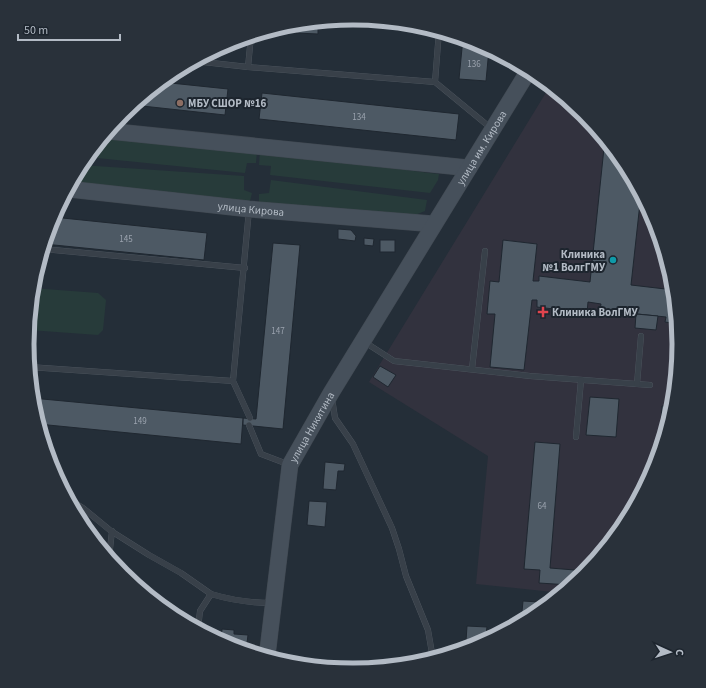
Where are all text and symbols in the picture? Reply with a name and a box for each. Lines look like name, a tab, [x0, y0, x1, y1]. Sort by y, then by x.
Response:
scale bar	[18, 16, 120, 42]
text: 50 m	[24, 22, 48, 39]
house number: 136	[467, 58, 481, 71]
place label: МБУ СШОР №16	[188, 96, 266, 111]
marker: МБУ СШОР №16	[175, 98, 185, 108]
street label: улица им. Кирова	[453, 107, 510, 188]
house number: 134	[352, 111, 366, 124]
street label: улица Кирова	[217, 198, 285, 219]
house number: 145	[119, 233, 133, 246]
place label: Клиника №1 ВолгГМУ	[542, 247, 606, 275]
marker: Клиника №1 ВолгГМУ	[608, 255, 618, 265]
place label: Клиника ВолГМУ	[552, 305, 639, 320]
marker: Клиника ВолГМУ	[537, 306, 549, 318]
house number: 147	[271, 325, 285, 338]
street label: улица Никитина	[285, 389, 338, 465]
house number: 149	[133, 415, 147, 428]
house number: 64	[538, 500, 547, 513]
north arrow	[650, 632, 690, 672]
text: С	[672, 649, 687, 657]

